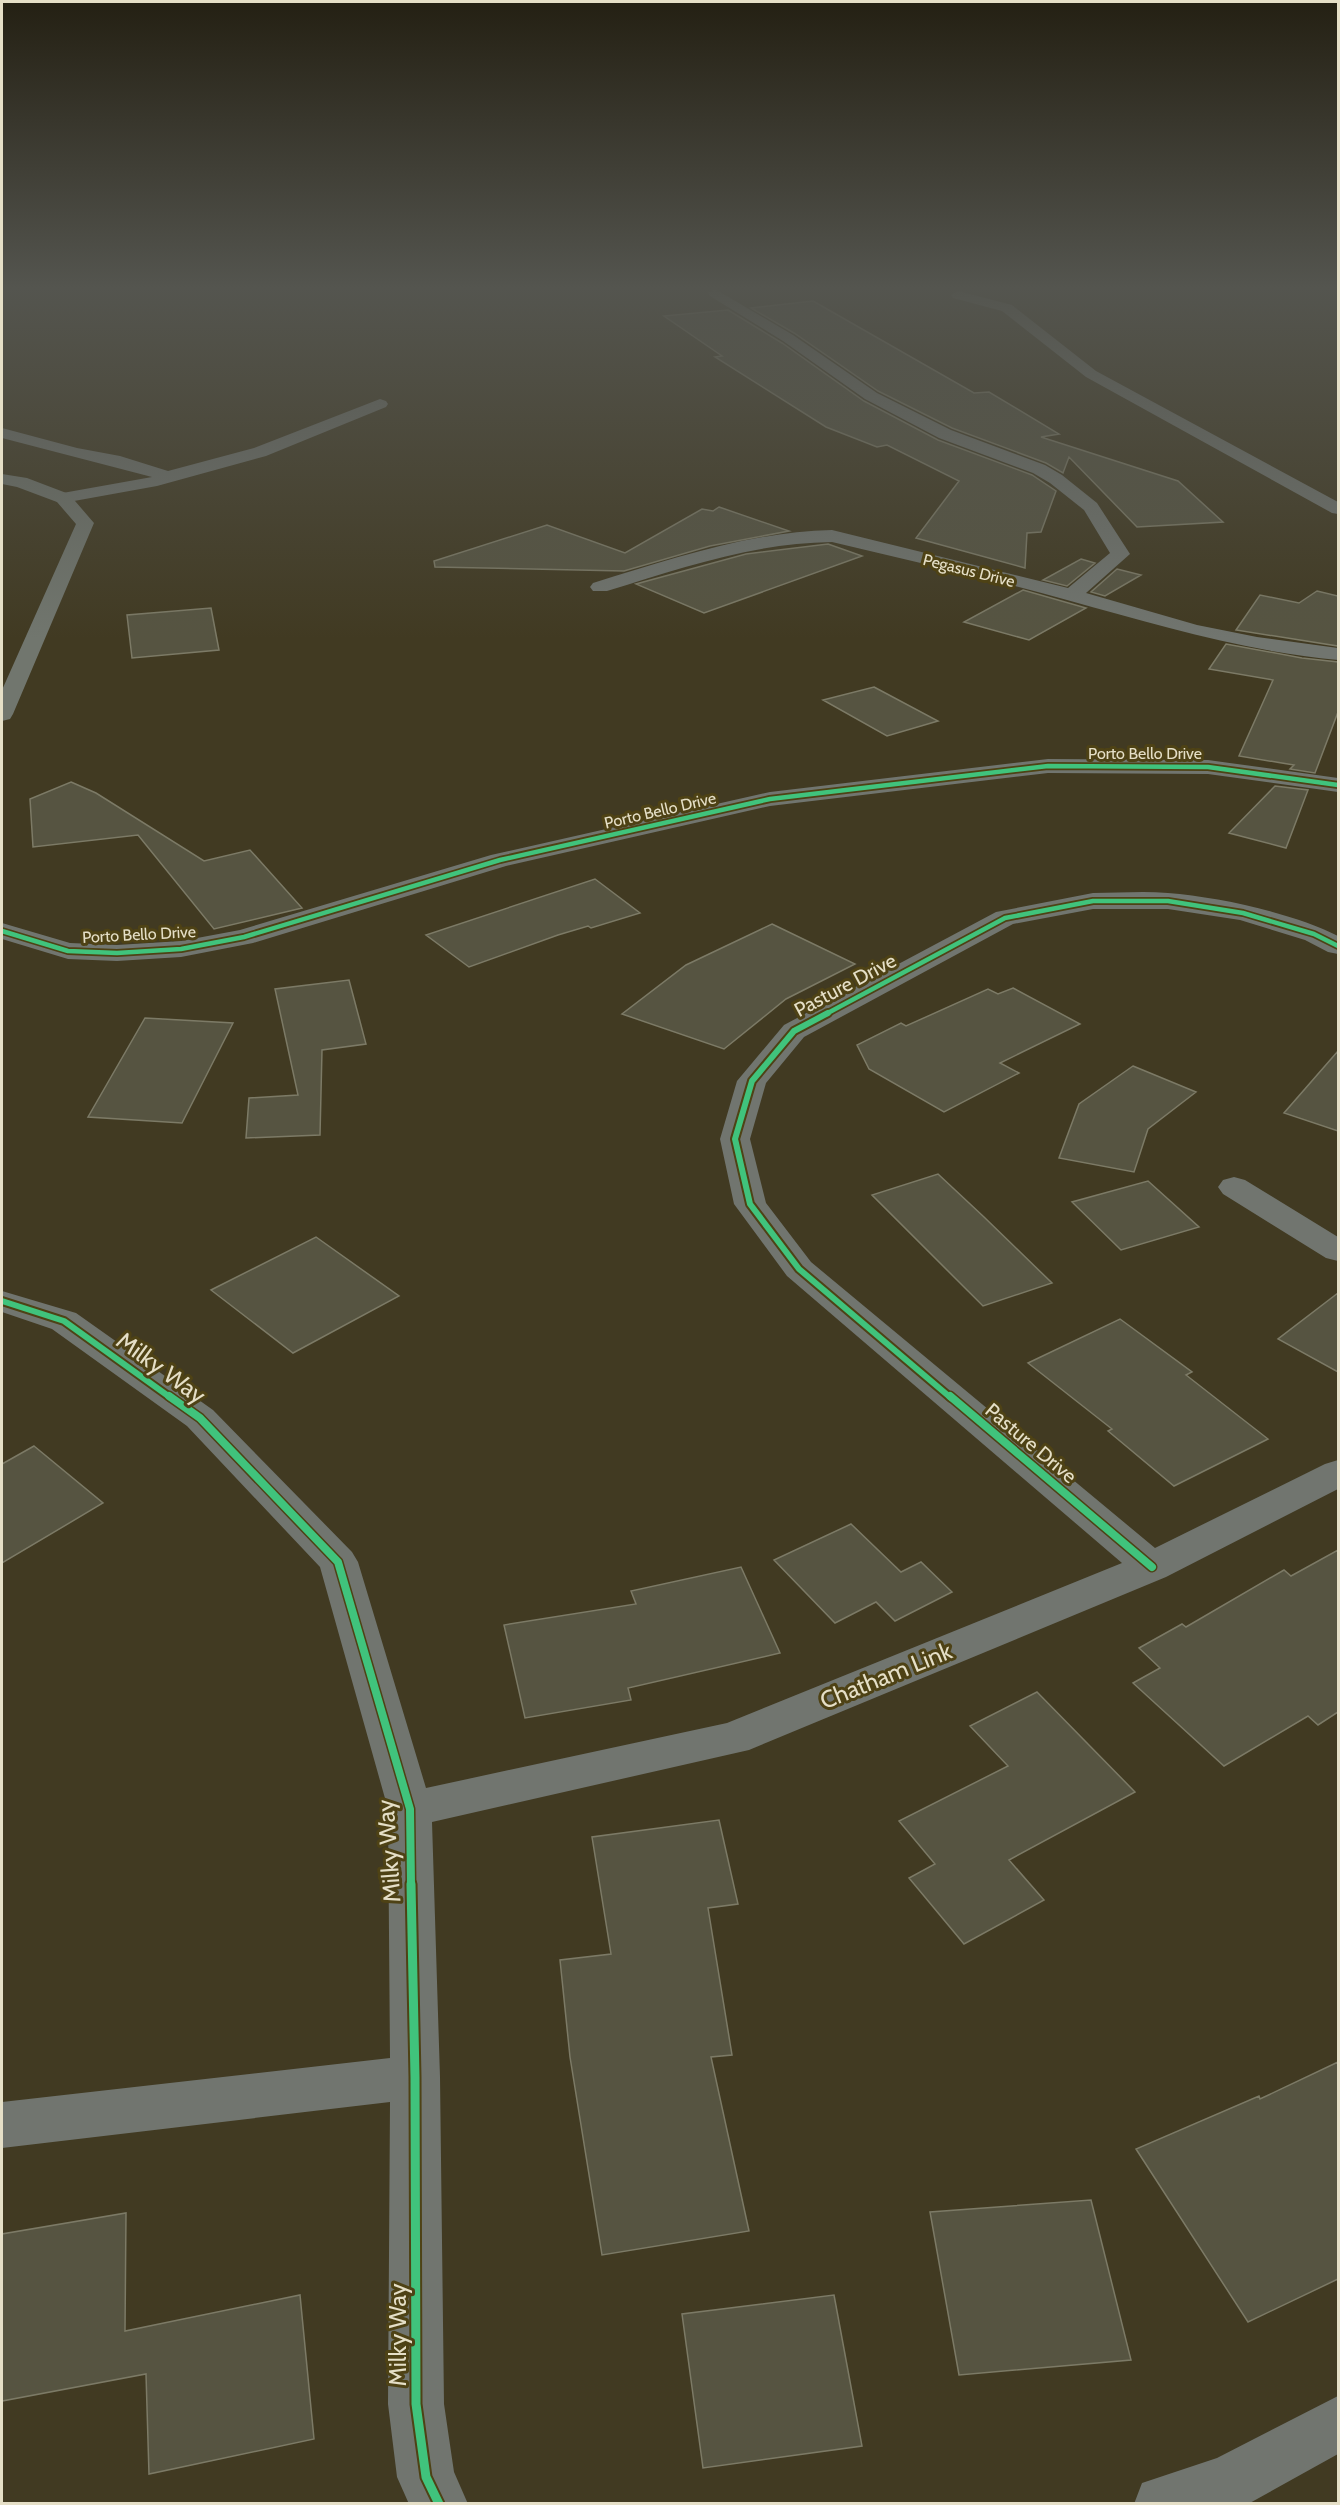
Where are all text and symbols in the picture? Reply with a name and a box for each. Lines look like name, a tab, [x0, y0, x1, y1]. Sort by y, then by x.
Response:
street label: Pegasus Drive	[921, 550, 1017, 591]
street label: Porto Bello Drive	[1088, 744, 1202, 763]
street label: Porto Bello Drive	[602, 788, 718, 833]
street label: Porto Bello Drive	[82, 922, 196, 947]
street label: Pasture Drive	[790, 948, 900, 1022]
street label: Milky Way	[111, 1326, 212, 1410]
street label: Pasture Drive	[980, 1398, 1082, 1488]
street label: Chatham Link	[816, 1636, 956, 1715]
street label: Milky Way	[370, 1799, 407, 1904]
street label: Milky Way	[383, 2283, 412, 2387]

